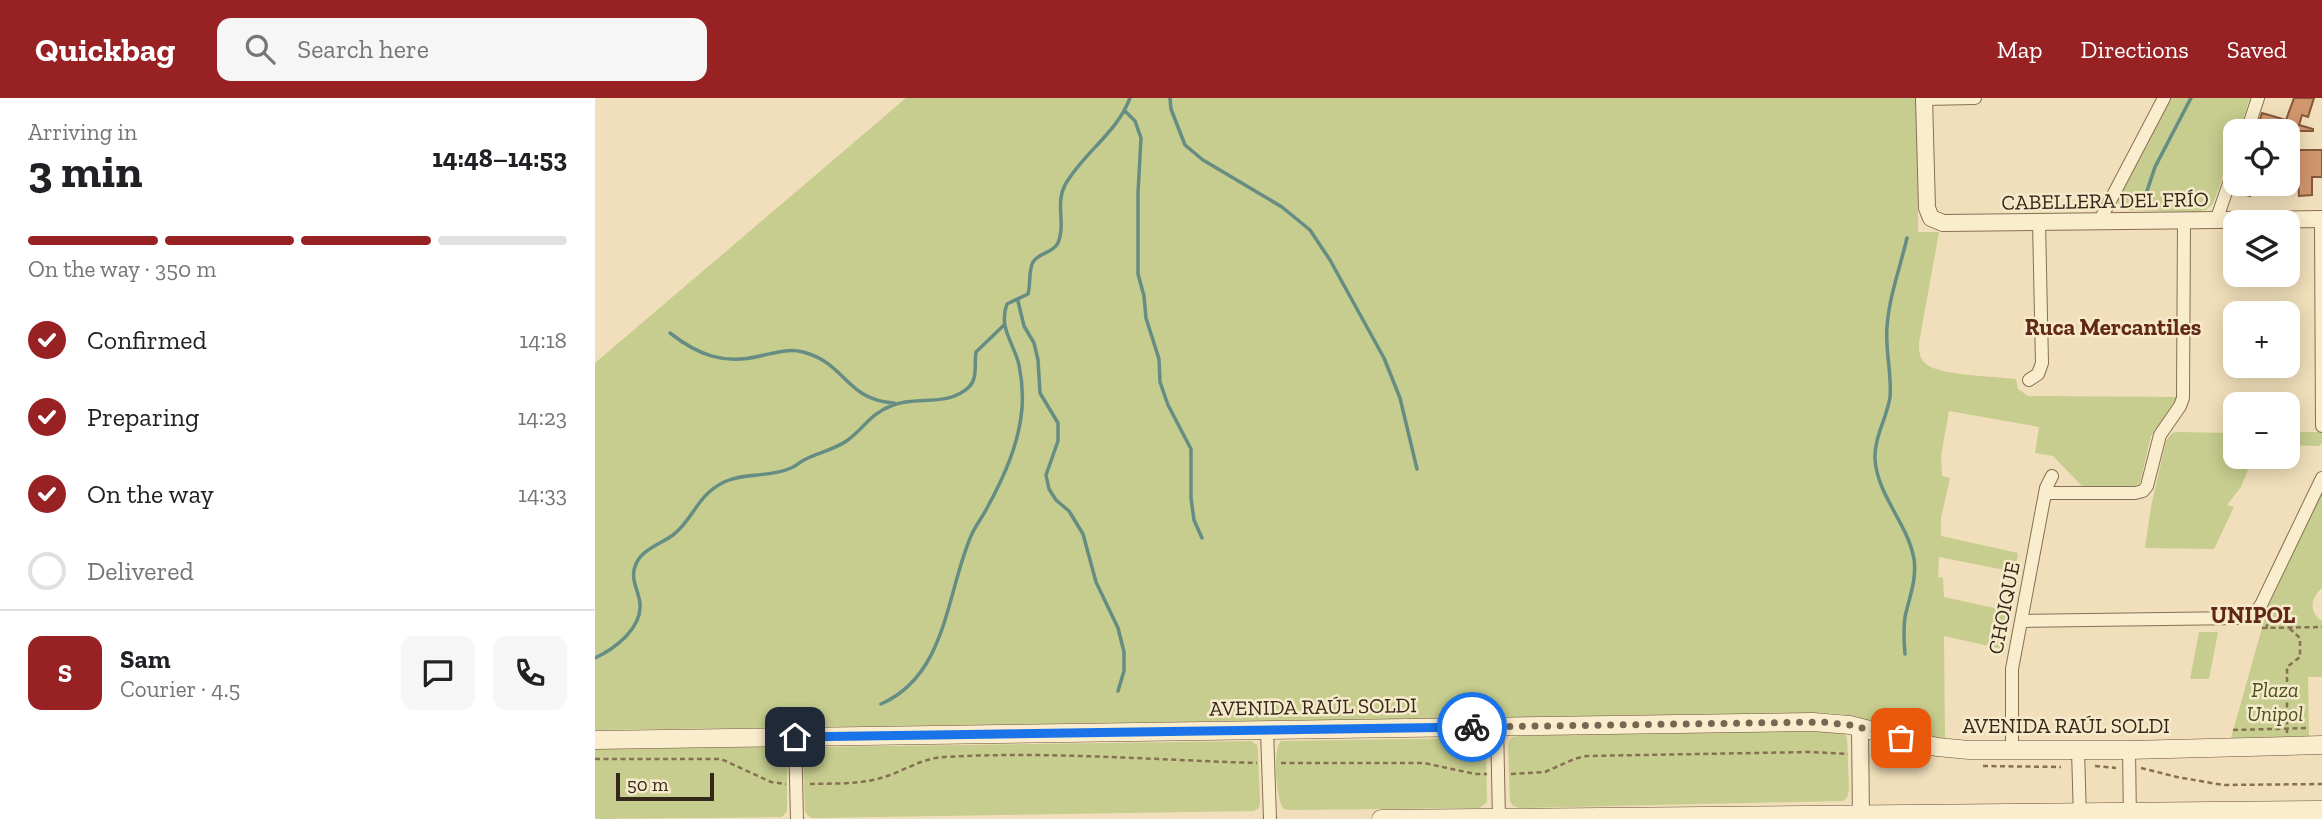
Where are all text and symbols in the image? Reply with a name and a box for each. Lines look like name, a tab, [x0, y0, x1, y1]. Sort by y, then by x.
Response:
search box	[217, 18, 707, 81]
text: Quickbag	[35, 30, 175, 69]
icon: search	[241, 30, 279, 68]
text: Search here	[297, 33, 429, 65]
text: Map	[1997, 35, 2043, 64]
text: Directions	[2081, 35, 2189, 64]
text: Saved	[2227, 35, 2287, 64]
text: Arriving in	[28, 118, 137, 146]
map controls	[2223, 119, 2300, 469]
button: locate	[2223, 119, 2300, 196]
text: 14:48–14:53	[432, 142, 567, 174]
text: 3 min	[28, 144, 142, 199]
street label: CABELLERA DEL FRÍO	[2001, 186, 2209, 215]
button: layers	[2223, 210, 2300, 287]
text: On the way · 350 m	[28, 255, 216, 283]
button: +	[2223, 301, 2300, 378]
district label: Ruca Mercantiles	[2025, 313, 2201, 341]
icon: check	[28, 321, 66, 359]
text: Confirmed	[87, 324, 207, 356]
text: 14:18	[519, 326, 567, 354]
button: −	[2223, 392, 2300, 469]
icon: check	[28, 398, 66, 436]
text: Preparing	[87, 401, 199, 433]
text: 14:23	[518, 403, 567, 431]
icon: check	[28, 475, 66, 513]
text: On the way	[87, 478, 214, 510]
text: 14:33	[518, 480, 567, 508]
text: Delivered	[87, 555, 194, 587]
street label: CHOIQUE	[1982, 560, 2025, 656]
district label: UNIPOL	[2211, 601, 2296, 629]
button: chat	[401, 636, 475, 710]
button: phone	[493, 636, 567, 710]
text: Sam	[120, 643, 170, 675]
text: S	[58, 657, 72, 689]
text: Courier · 4.5	[120, 675, 240, 703]
park label: Plaza Unipol	[2247, 677, 2303, 726]
street label: AVENIDA RAÚL SOLDI	[1209, 692, 1417, 721]
courier	[1437, 692, 1507, 762]
pin	[765, 707, 825, 767]
icon: bike	[1453, 708, 1491, 746]
pin	[1871, 708, 1931, 768]
street label: AVENIDA RAÚL SOLDI	[1962, 713, 2170, 738]
icon: home	[776, 718, 814, 756]
icon: bag	[1882, 719, 1920, 757]
scale bar	[616, 770, 714, 802]
text: 50 m	[627, 773, 668, 796]

